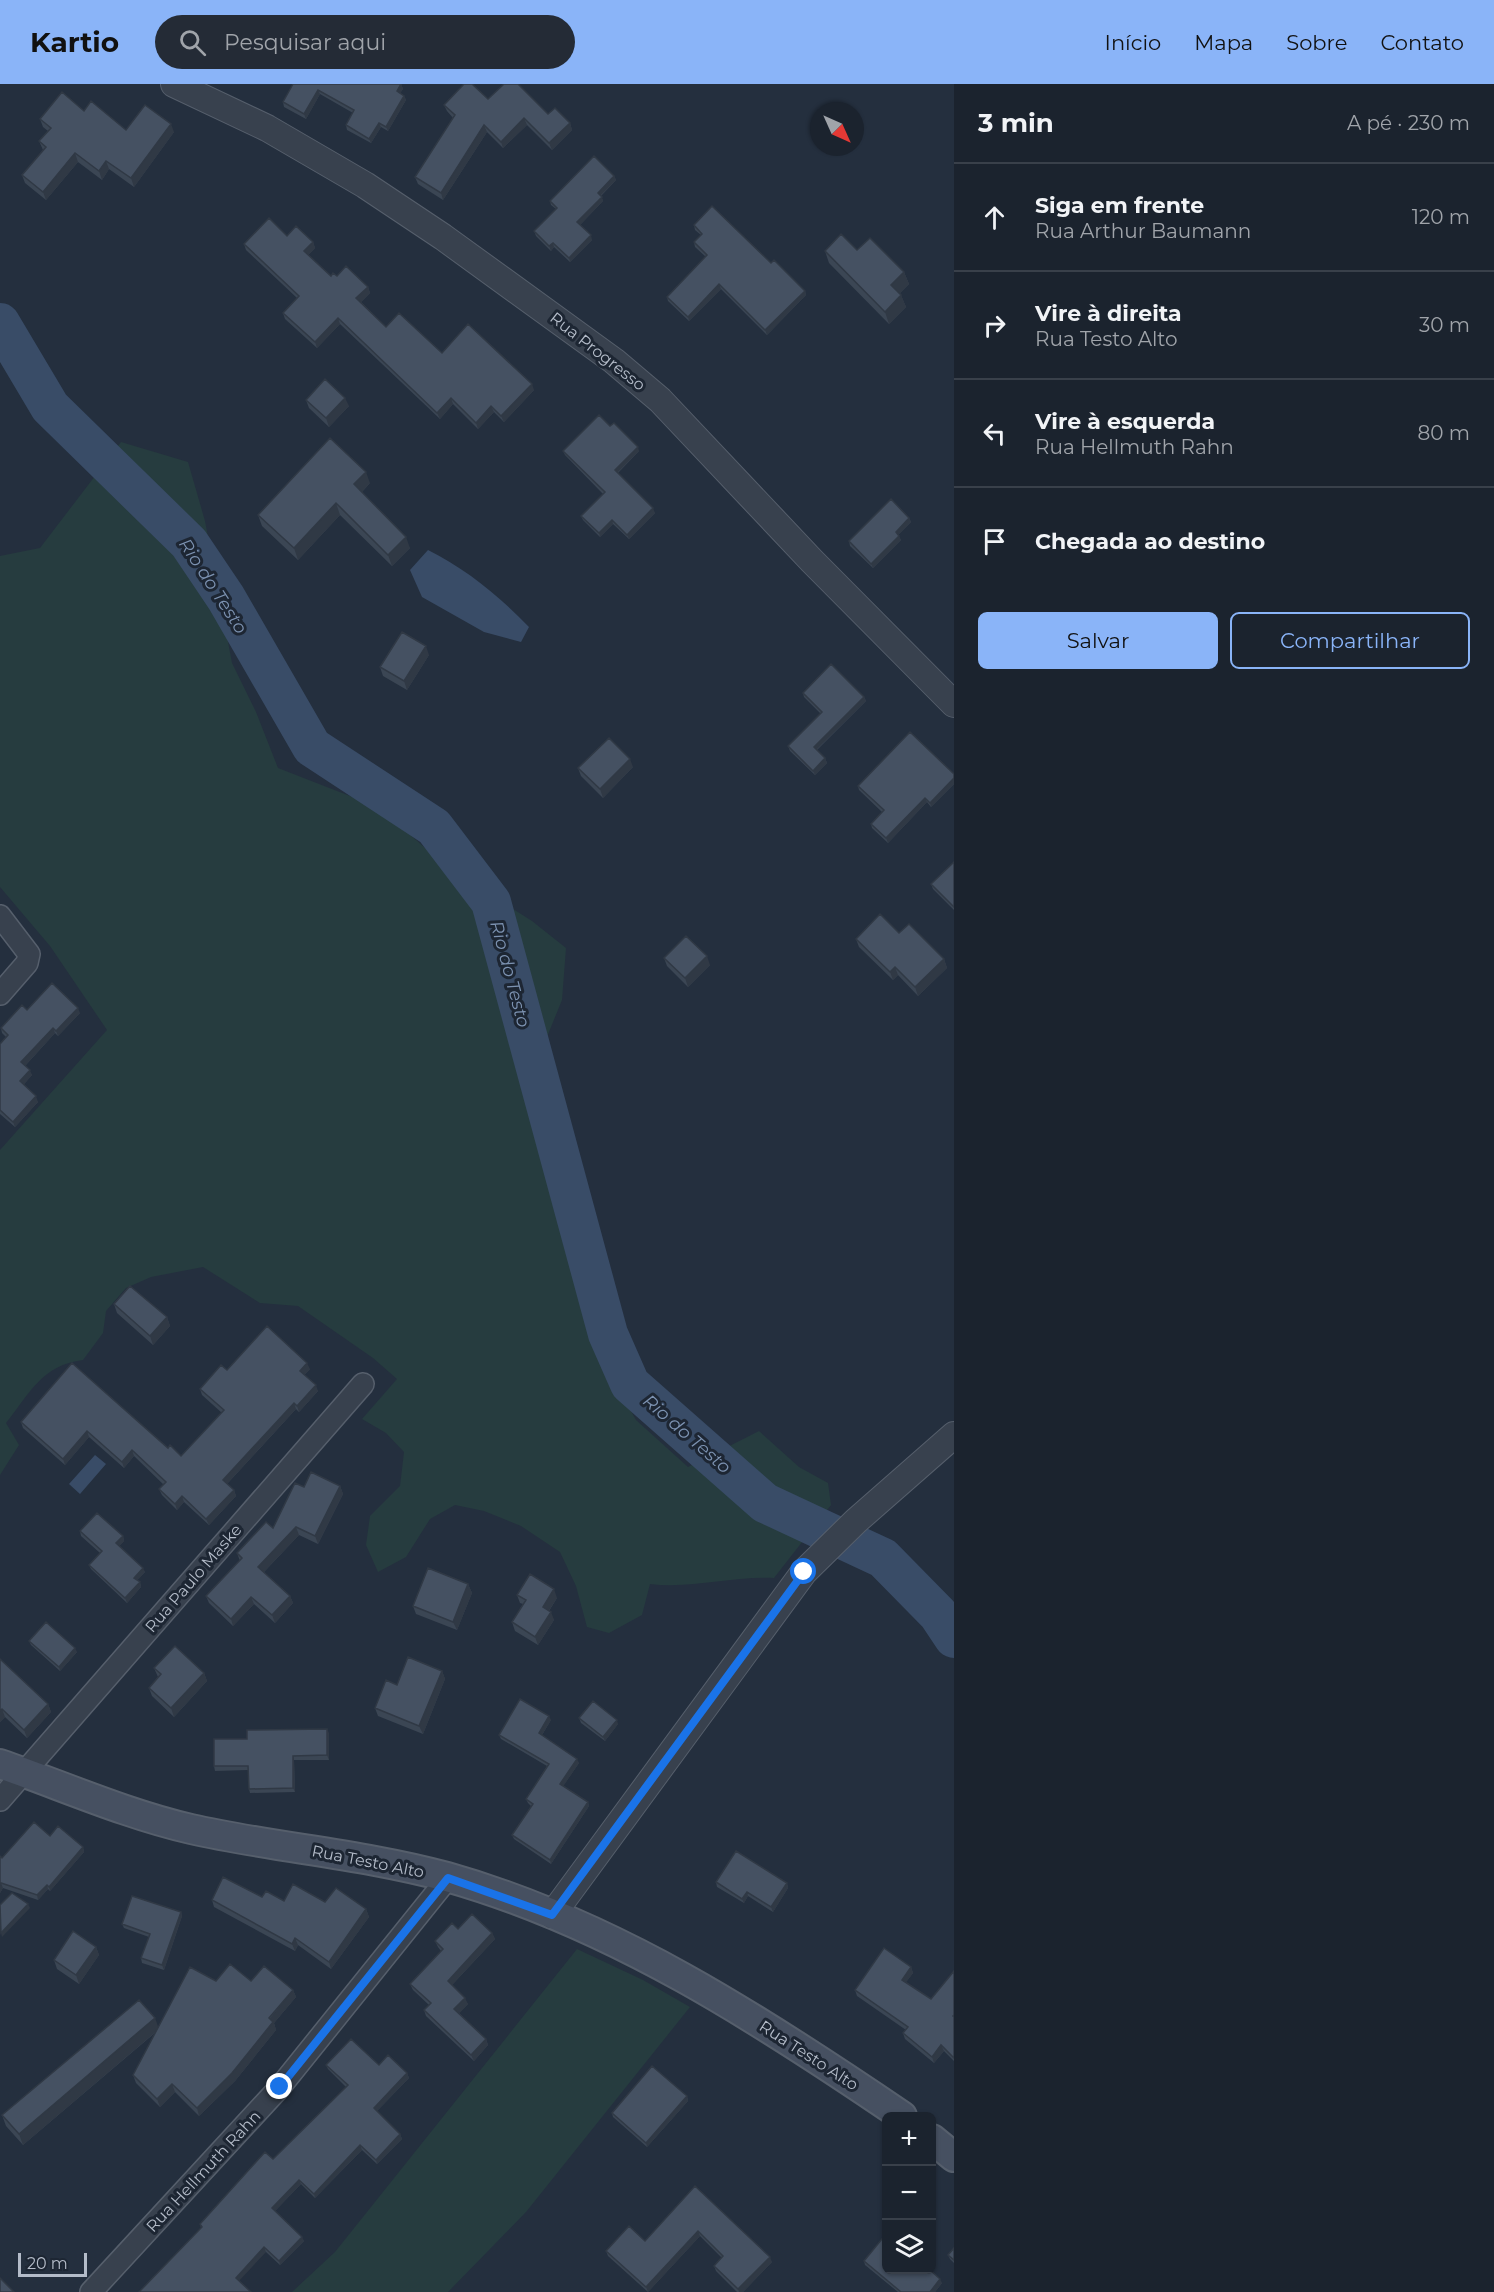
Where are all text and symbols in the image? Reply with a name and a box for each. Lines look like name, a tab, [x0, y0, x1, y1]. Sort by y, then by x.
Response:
search box	[155, 15, 575, 69]
text: Kartio	[30, 25, 119, 59]
icon: search	[176, 26, 209, 59]
text: Pesquisar aqui	[224, 29, 386, 56]
text: Início	[1105, 30, 1161, 55]
text: Mapa	[1194, 30, 1253, 55]
text: Sobre	[1286, 30, 1347, 55]
text: Contato	[1380, 30, 1464, 55]
north arrow	[810, 102, 864, 156]
text: 3 min	[978, 107, 1054, 139]
text: A pé · 230 m	[1347, 111, 1470, 135]
text: Siga em frente	[1035, 192, 1204, 219]
icon: ahead	[978, 201, 1011, 234]
text: 120 m	[1412, 205, 1470, 229]
text: Rua Arthur Baumann	[1035, 219, 1251, 243]
text: Vire à direita	[1035, 300, 1182, 327]
street label: Rua Progresso	[546, 308, 649, 395]
icon: right	[978, 309, 1011, 342]
text: 30 m	[1419, 313, 1470, 337]
text: Rua Testo Alto	[1035, 327, 1178, 351]
text: Vire à esquerda	[1035, 408, 1215, 435]
icon: left	[978, 417, 1011, 450]
text: 80 m	[1418, 421, 1470, 445]
text: Rua Hellmuth Rahn	[1035, 435, 1234, 459]
icon: arrive	[978, 525, 1011, 558]
text: Chegada ao destino	[1035, 528, 1265, 555]
water label: Rio do Testo	[174, 534, 252, 638]
button: Salvar	[978, 612, 1218, 669]
button: Compartilhar	[1230, 612, 1470, 669]
water label: Rio do Testo	[485, 918, 535, 1030]
water label: Rio do Testo	[639, 1390, 735, 1478]
street label: Rua Paulo Maske	[141, 1520, 246, 1636]
route start	[790, 1558, 816, 1584]
street label: Rua Testo Alto	[310, 1841, 426, 1882]
street label: Rua Testo Alto	[756, 2016, 862, 2094]
route end	[266, 2073, 292, 2099]
street label: Rua Hellmuth Rahn	[142, 2107, 265, 2236]
map controls	[882, 2112, 936, 2274]
button: +	[882, 2112, 936, 2166]
button: −	[882, 2166, 936, 2220]
button: layers	[882, 2220, 936, 2274]
scale bar	[18, 2250, 87, 2278]
text: 20 m	[27, 2254, 68, 2273]

